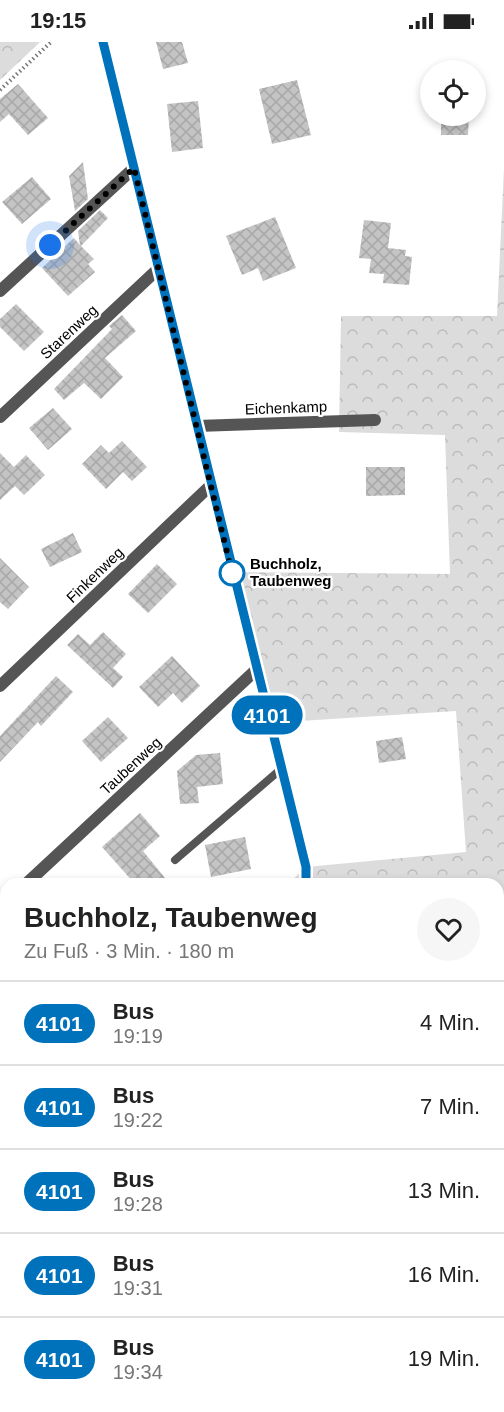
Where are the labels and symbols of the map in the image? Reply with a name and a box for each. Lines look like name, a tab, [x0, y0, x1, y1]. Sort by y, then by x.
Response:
your location	[35, 230, 65, 260]
street label: Starenweg	[37, 301, 101, 362]
street label: Eichenkamp	[244, 398, 328, 417]
street label: Finkenweg	[63, 543, 127, 606]
place label: Buchholz, Taubenweg	[250, 555, 331, 589]
marker: Buchholz, Taubenweg	[219, 560, 245, 586]
line badge: 4101	[225, 696, 309, 734]
street label: Taubenweg	[97, 733, 165, 798]

